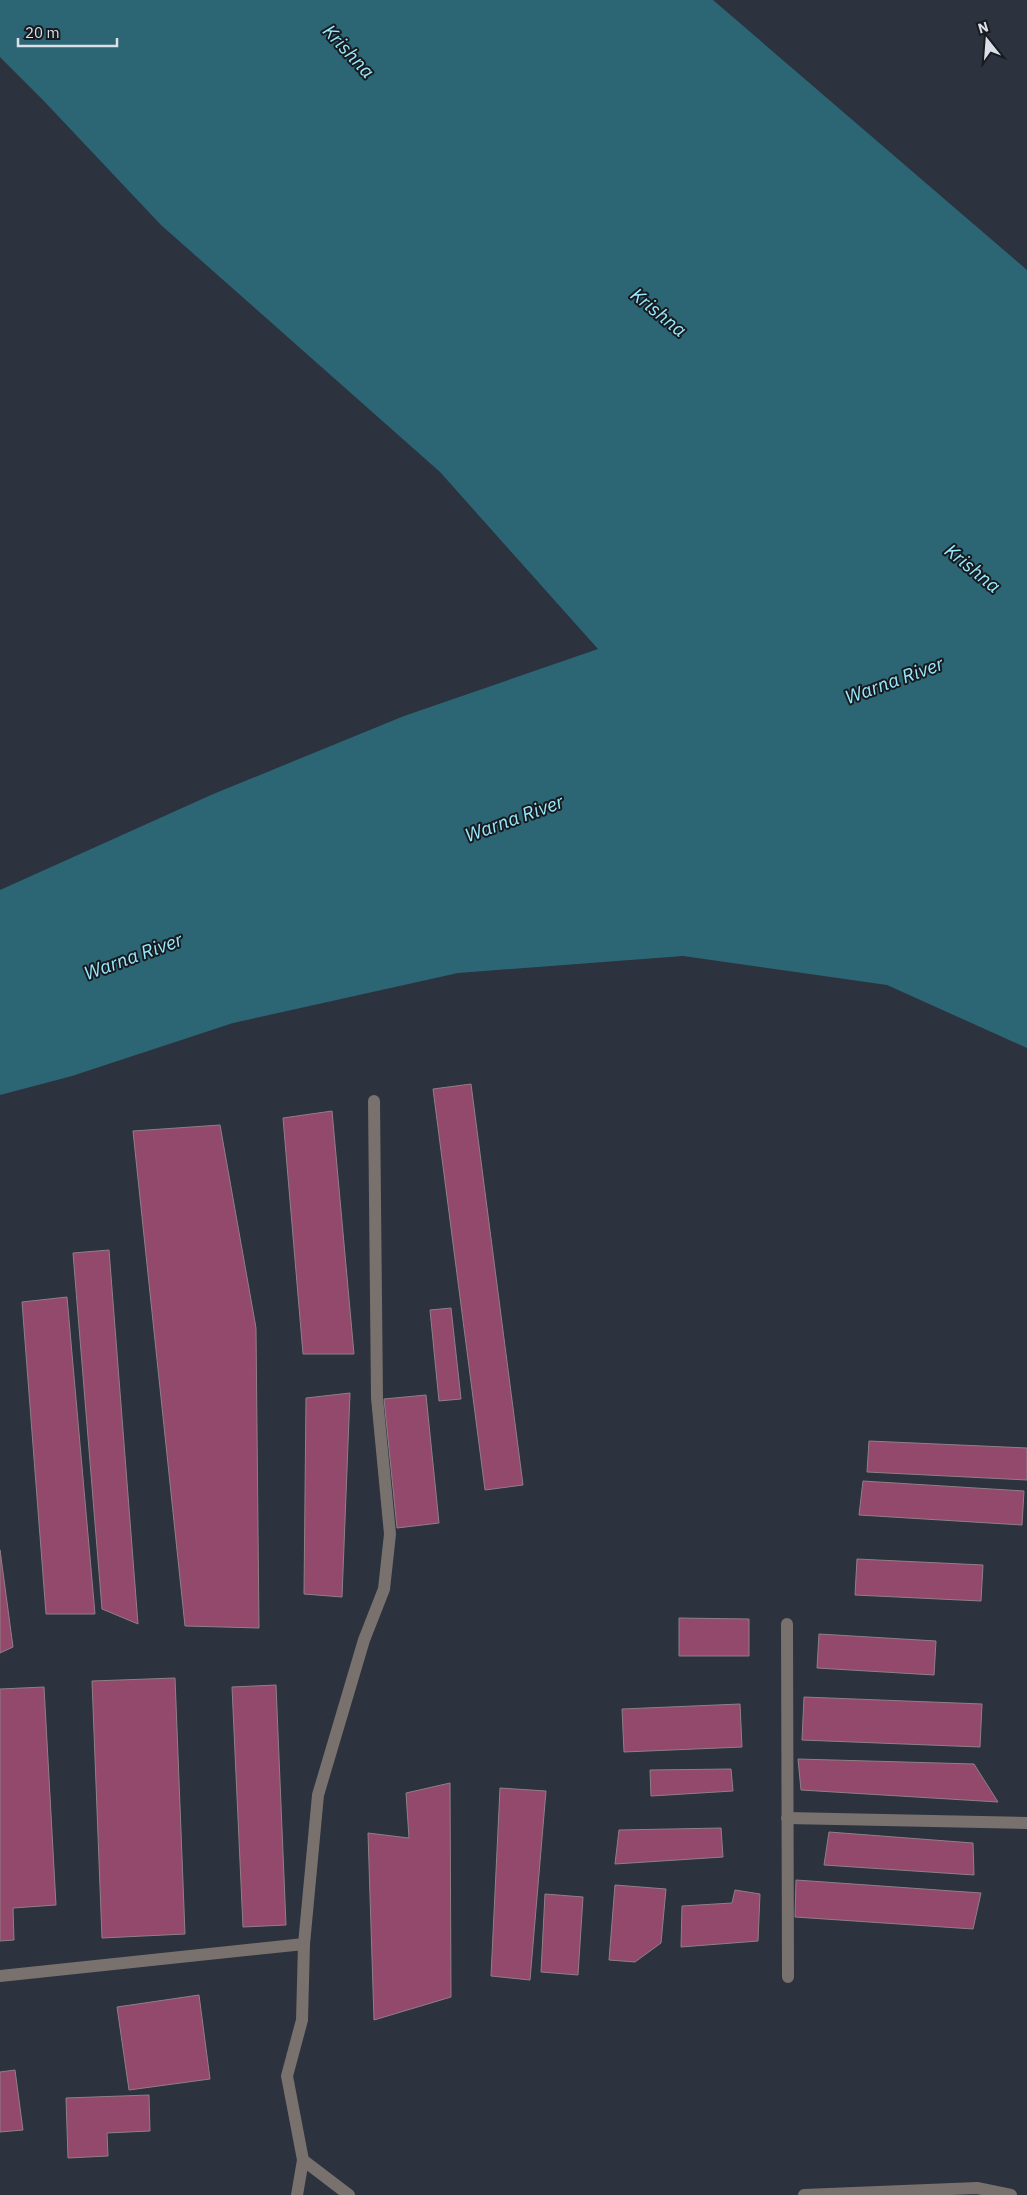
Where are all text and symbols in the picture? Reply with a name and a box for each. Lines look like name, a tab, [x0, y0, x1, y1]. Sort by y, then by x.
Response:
scale bar	[18, 15, 116, 47]
north arrow	[962, 15, 1012, 65]
text: N	[976, 17, 991, 38]
water label: Krishna	[318, 19, 380, 83]
text: 20 m	[25, 23, 60, 42]
water label: Krishna	[626, 282, 692, 342]
water label: Krishna	[940, 538, 1006, 598]
water label: Warna River	[842, 651, 947, 709]
water label: Warna River	[462, 789, 567, 847]
water label: Warna River	[81, 927, 186, 985]

